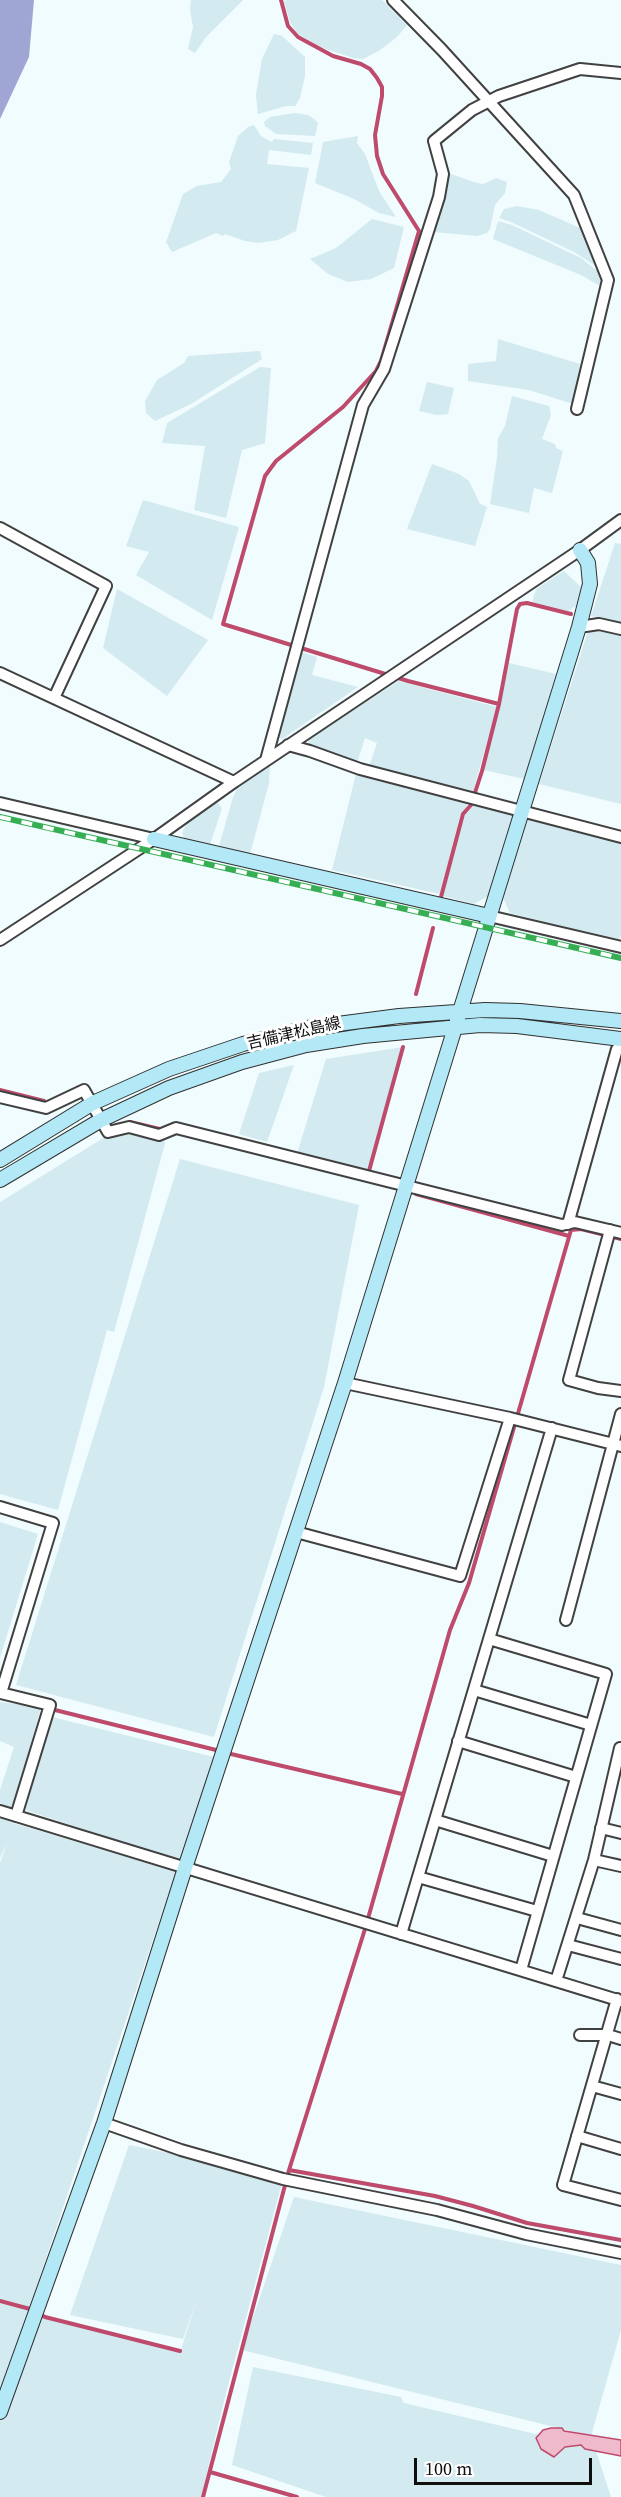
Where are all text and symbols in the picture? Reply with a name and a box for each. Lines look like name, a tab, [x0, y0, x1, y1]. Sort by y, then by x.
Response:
street label: 吉備津松島線	[245, 1014, 343, 1054]
scale bar	[417, 2446, 596, 2484]
text: 100 m	[425, 2456, 472, 2481]

